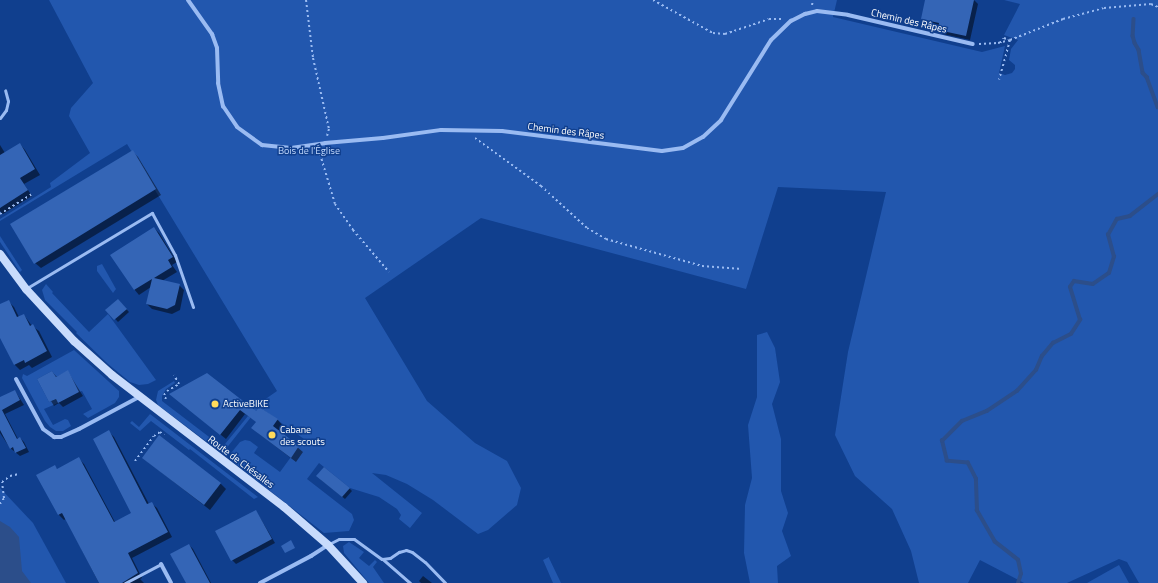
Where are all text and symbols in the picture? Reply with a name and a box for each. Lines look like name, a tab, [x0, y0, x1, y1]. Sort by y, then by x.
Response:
street label: Chemin des Râpes	[870, 6, 948, 36]
street label: Chemin des Râpes	[527, 120, 605, 142]
park label: Bois de l'Église	[278, 145, 340, 157]
place label: ActiveBIKE	[223, 398, 269, 410]
marker: ActiveBIKE	[210, 399, 220, 409]
place label: Cabane des scouts	[280, 423, 325, 446]
marker: Cabane des scouts	[267, 430, 277, 440]
street label: Route de Chésalles	[206, 433, 276, 491]

